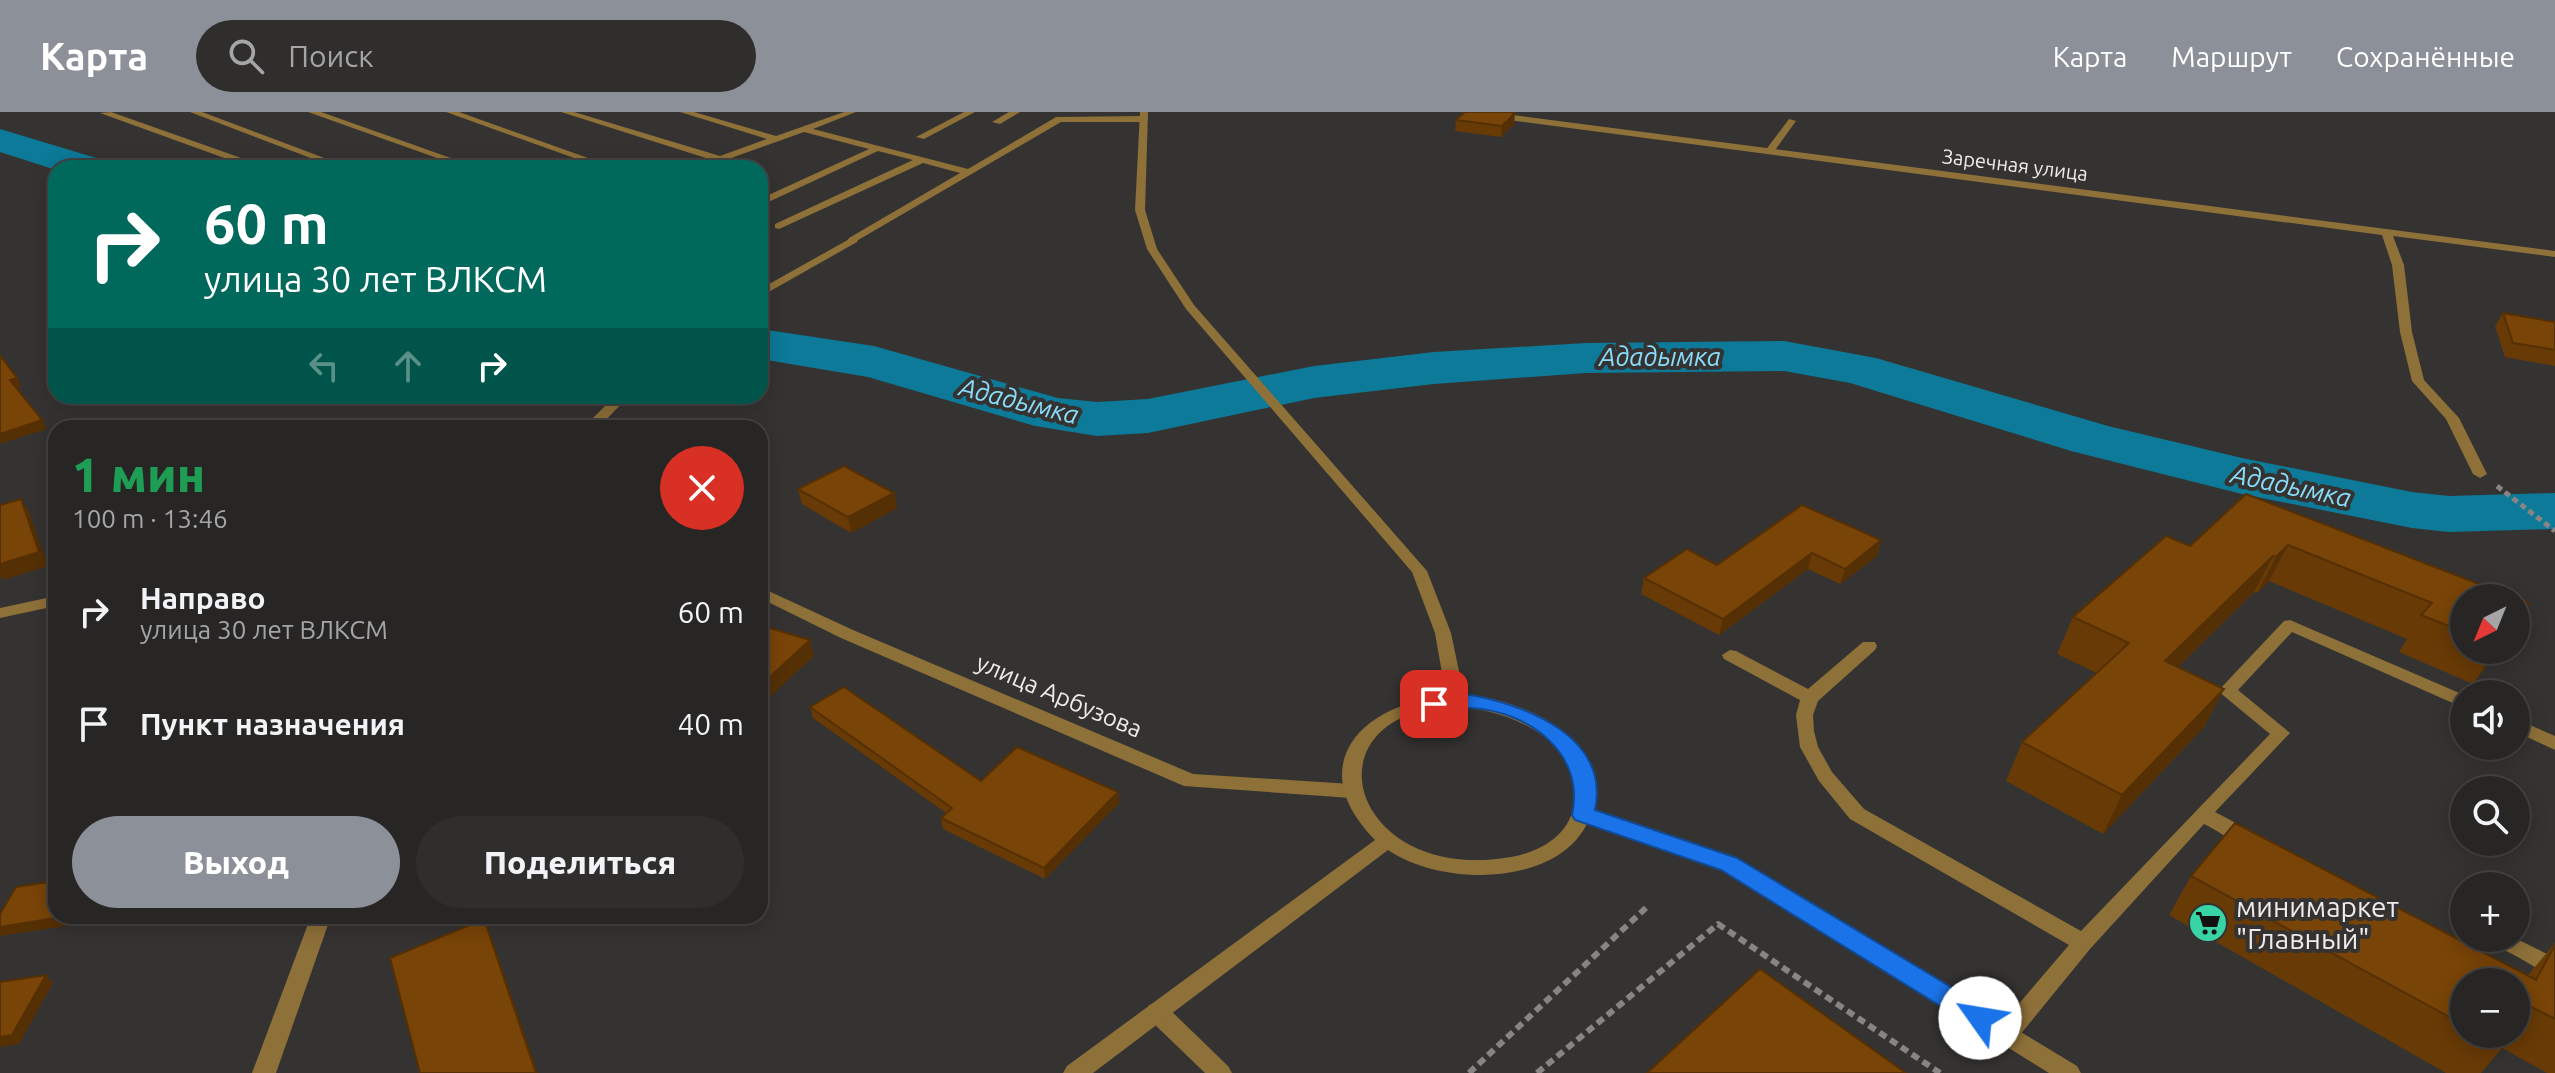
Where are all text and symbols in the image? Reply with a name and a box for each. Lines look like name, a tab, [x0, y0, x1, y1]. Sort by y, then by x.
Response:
search box	[196, 20, 756, 92]
icon: search	[224, 34, 268, 78]
text: Карта	[40, 35, 148, 77]
text: Поиск	[288, 39, 374, 73]
text: Карта	[2053, 41, 2127, 72]
text: Маршрут	[2171, 41, 2292, 72]
text: Сохранённые	[2336, 41, 2515, 72]
street label: Заречная улица	[1941, 144, 2089, 185]
icon: right	[72, 192, 176, 296]
text: 60 m	[204, 192, 329, 255]
text: улица 30 лет ВЛКСМ	[204, 258, 547, 299]
water label: Ададымка	[1597, 342, 1721, 371]
icon: left	[302, 344, 346, 388]
icon: ahead	[386, 344, 430, 388]
icon: right	[470, 344, 514, 388]
water label: Ададымка	[955, 371, 1082, 429]
button: close	[660, 446, 744, 530]
text: 1 мин	[72, 447, 205, 501]
water label: Ададымка	[2227, 458, 2354, 512]
text: 100 m · 13:46	[72, 504, 228, 533]
text: Направо	[140, 581, 266, 615]
north arrow	[2450, 584, 2530, 664]
map controls	[2450, 584, 2530, 1048]
icon: right	[72, 590, 116, 634]
text: 60 m	[677, 595, 744, 629]
text: улица 30 лет ВЛКСМ	[140, 615, 388, 644]
street label: улица Арбузова	[972, 648, 1146, 743]
pin	[1400, 670, 1468, 738]
button: sound	[2450, 680, 2530, 760]
icon: arrive	[1412, 682, 1456, 726]
icon: arrive	[72, 702, 116, 746]
text: Пункт назначения	[140, 707, 405, 741]
text: 40 m	[677, 707, 744, 741]
button: search	[2450, 776, 2530, 856]
button: Выход	[72, 816, 400, 908]
button: Поделиться	[416, 816, 744, 908]
button: +	[2450, 872, 2530, 952]
place label: минимаркет "Главный"	[2236, 891, 2399, 954]
supermarket icon: минимаркет "Главный"	[2187, 902, 2229, 944]
button: −	[2450, 968, 2530, 1048]
position arrow	[1938, 976, 2022, 1060]

